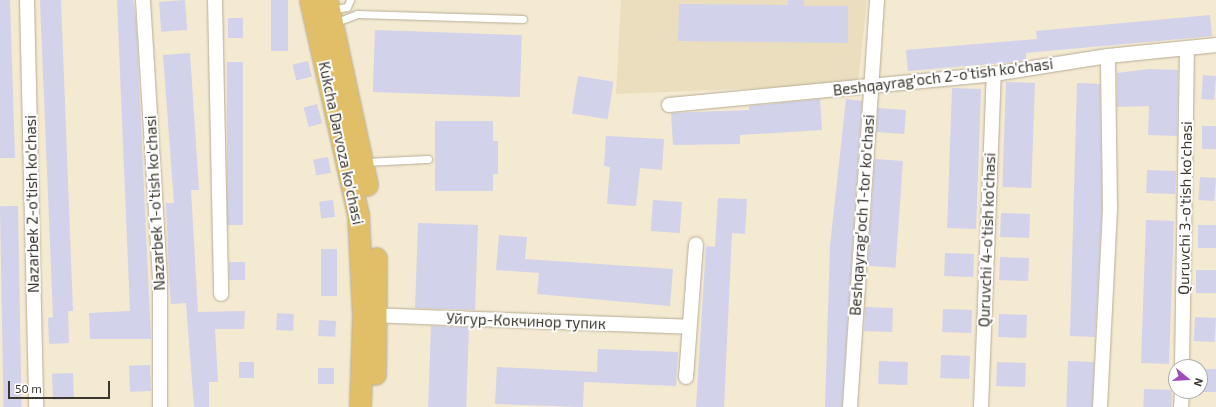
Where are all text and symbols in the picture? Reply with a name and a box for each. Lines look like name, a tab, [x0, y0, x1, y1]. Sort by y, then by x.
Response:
street label: Beshqayrag'och 2-o'tish ko'chasi	[832, 55, 1054, 99]
street label: Kukcha Darvoza ko'chasi	[315, 60, 367, 226]
street label: Beshqayrag'och 1-tor ko'chasi	[846, 114, 878, 316]
street label: Nazarbek 2-o'tish ko'chasi	[21, 115, 43, 293]
street label: Nazarbek 1-o'tish ko'chasi	[141, 115, 169, 291]
street label: Quruvchi 3-o'tish ko'chasi	[1174, 121, 1196, 295]
street label: Quruvchi 4-o'tish ko'chasi	[975, 152, 999, 328]
street label: Уйгур-Кокчинор тупик	[446, 309, 606, 333]
north arrow	[1168, 359, 1208, 399]
scale bar	[10, 373, 112, 399]
text: N	[1192, 377, 1206, 388]
text: 50 m	[15, 381, 42, 395]

